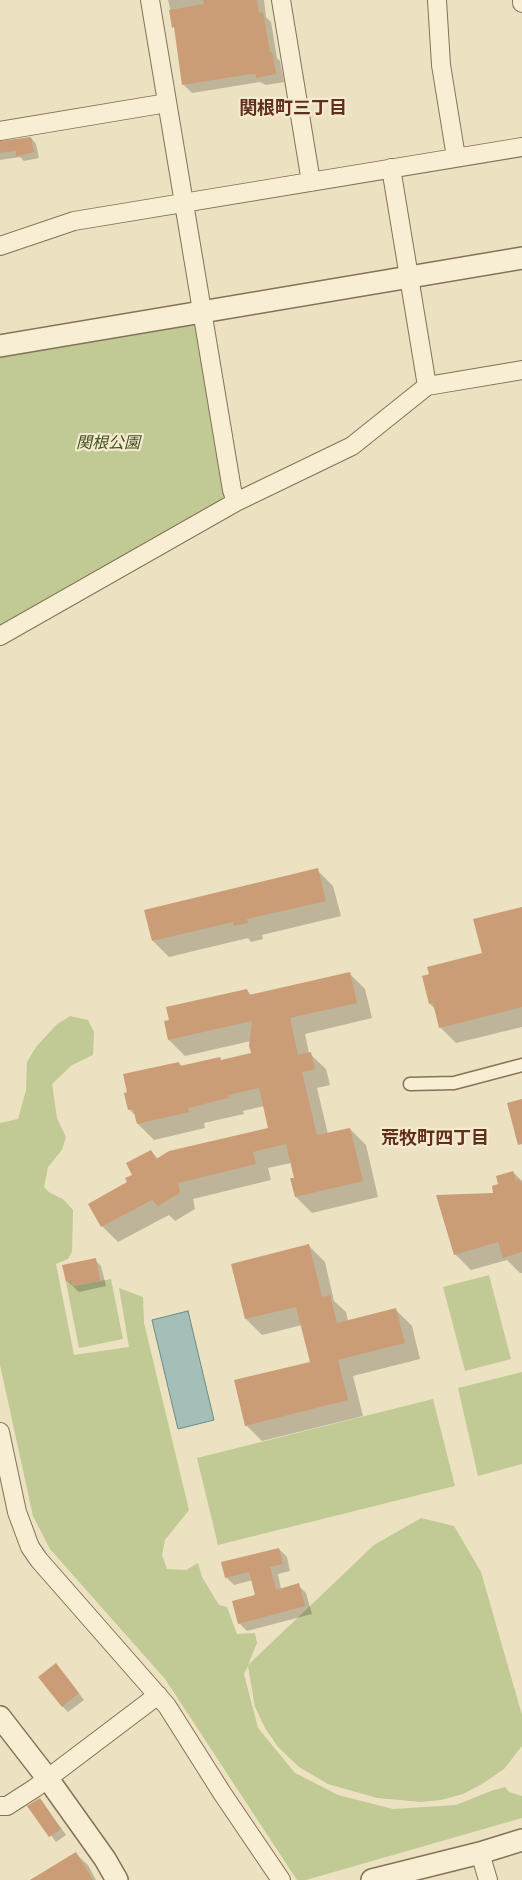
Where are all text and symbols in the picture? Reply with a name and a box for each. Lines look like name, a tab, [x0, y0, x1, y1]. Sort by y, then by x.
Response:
district label: 関根町三丁目	[239, 97, 347, 119]
park label: 関根公園	[76, 433, 140, 453]
district label: 荒牧町四丁目	[381, 1127, 489, 1149]

